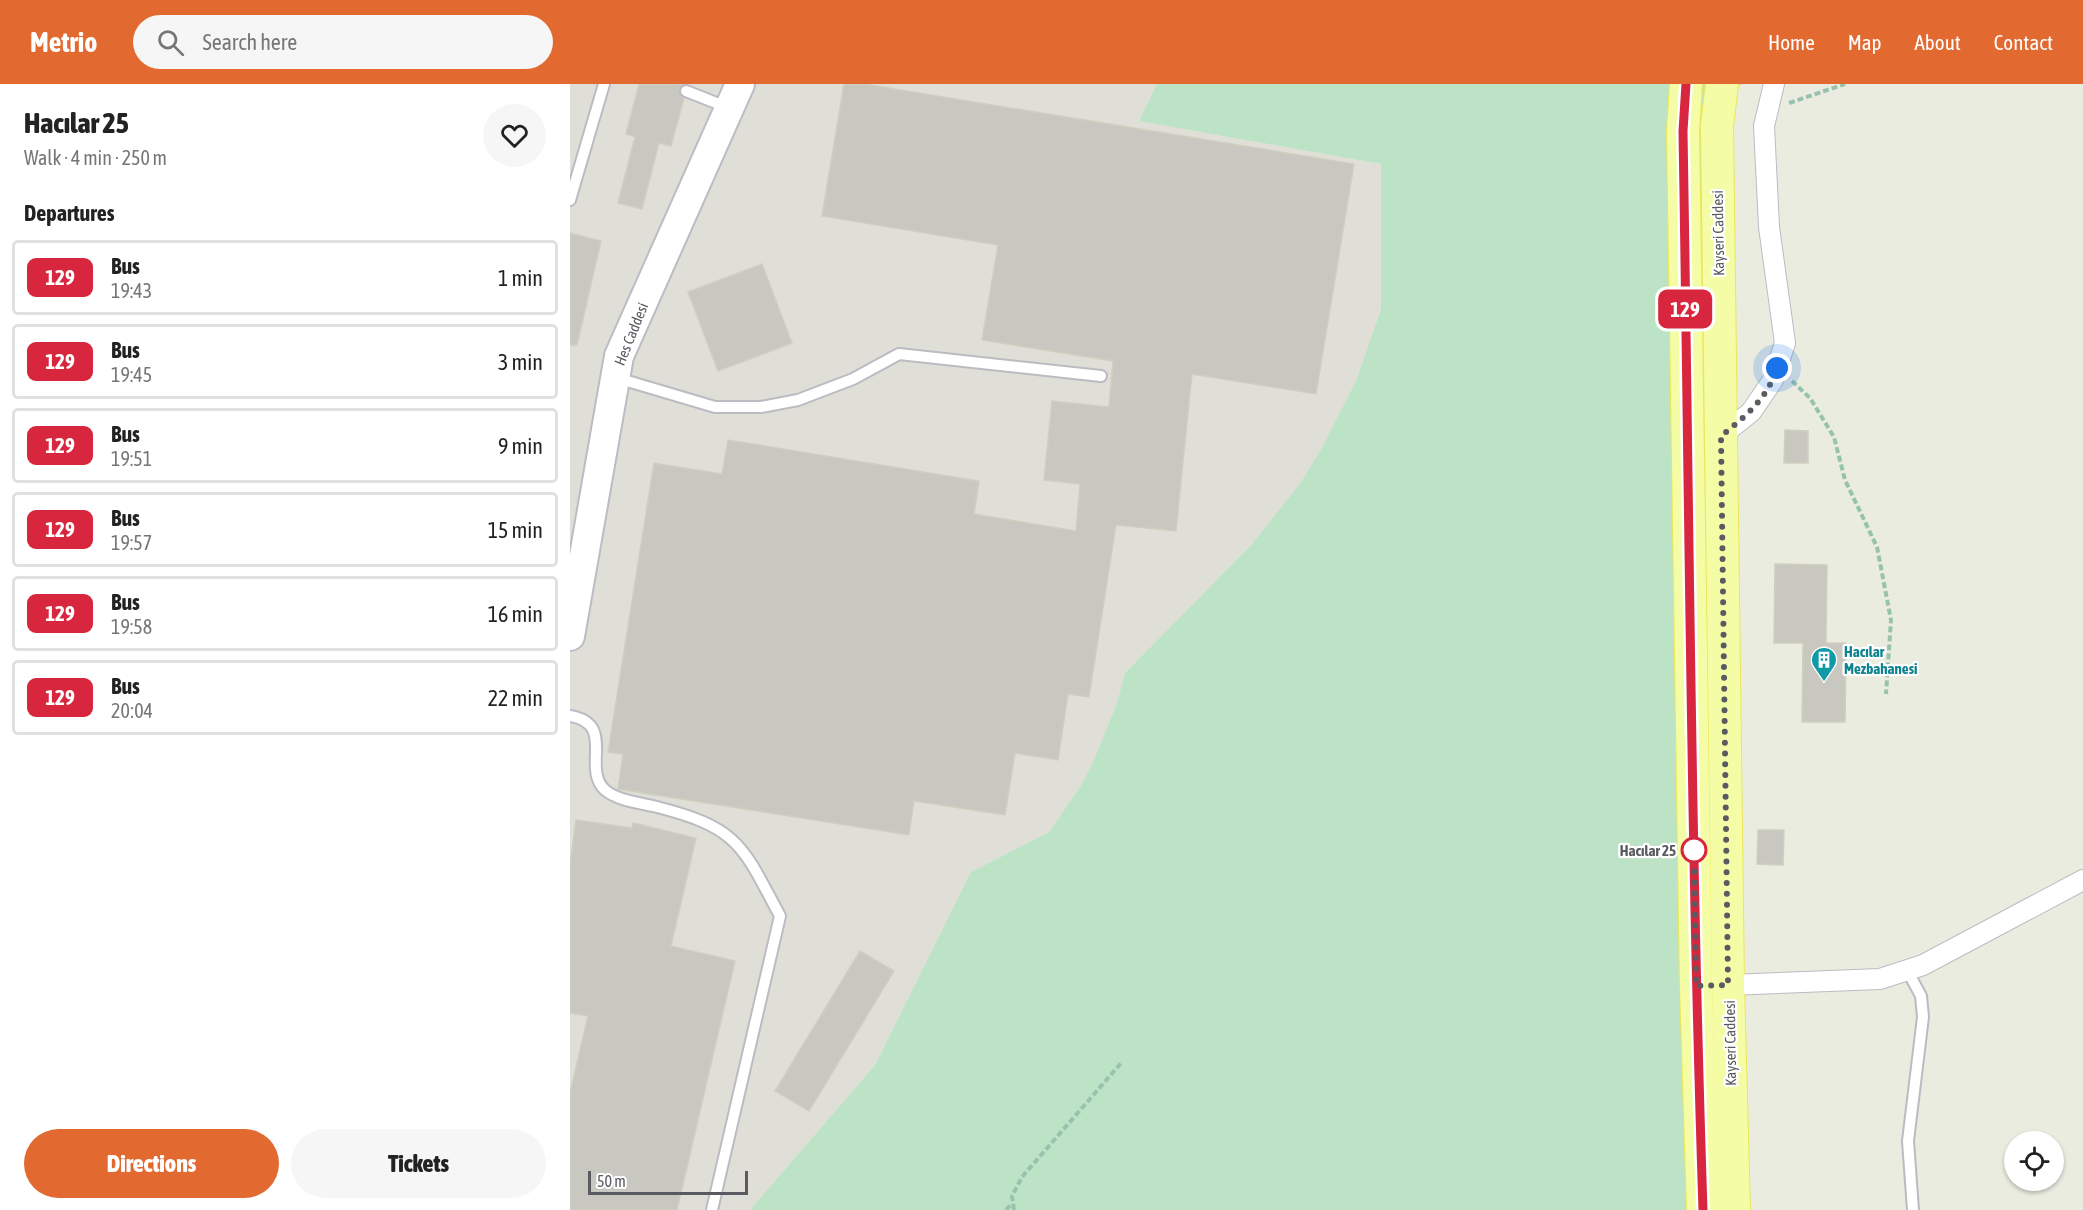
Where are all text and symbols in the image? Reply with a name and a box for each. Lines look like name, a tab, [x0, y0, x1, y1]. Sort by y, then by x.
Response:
search box	[133, 15, 553, 69]
text: Metrio	[30, 26, 97, 58]
icon: search	[154, 26, 187, 59]
text: Search here	[202, 29, 297, 55]
text: Home	[1768, 30, 1815, 54]
text: Map	[1848, 30, 1882, 54]
text: About	[1915, 30, 1961, 54]
text: Contact	[1994, 30, 2053, 54]
button: heart	[483, 104, 546, 167]
text: Hacılar 25	[24, 107, 129, 139]
text: Walk · 4 min · 250 m	[24, 146, 167, 169]
street label: Kayseri Caddesi	[1709, 190, 1727, 276]
text: Departures	[24, 200, 114, 226]
text: Bus	[111, 253, 140, 279]
text: 129	[45, 265, 75, 289]
text: 1 min	[498, 265, 543, 291]
text: 19:43	[111, 279, 152, 302]
line badge: 129	[1650, 290, 1720, 328]
text: 129	[1670, 297, 1700, 321]
street label: Hes Caddesi	[611, 300, 651, 368]
text: Bus	[111, 337, 140, 363]
text: 129	[45, 349, 75, 373]
text: 3 min	[498, 349, 543, 375]
your location	[1762, 353, 1792, 383]
text: 19:45	[111, 363, 152, 386]
text: Bus	[111, 421, 140, 447]
text: 129	[45, 433, 75, 457]
text: 9 min	[498, 433, 543, 459]
text: 19:51	[111, 447, 152, 470]
text: Bus	[111, 505, 140, 531]
text: 129	[45, 517, 75, 541]
text: 15 min	[488, 517, 543, 543]
text: 19:57	[111, 531, 152, 554]
text: Bus	[111, 589, 140, 615]
text: 129	[45, 601, 75, 625]
text: 16 min	[488, 601, 543, 627]
text: 19:58	[111, 615, 152, 638]
place label: Hacılar Mezbahanesi	[1844, 643, 1917, 677]
building icon: Hacılar Mezbahanesi	[1809, 645, 1839, 683]
text: Bus	[111, 673, 140, 699]
text: 129	[45, 685, 75, 709]
text: 22 min	[488, 685, 543, 711]
text: 20:04	[111, 699, 153, 722]
marker: Hacılar 25	[1681, 837, 1707, 863]
place label: Hacılar 25	[1620, 842, 1676, 859]
street label: Kayseri Caddesi	[1721, 1000, 1739, 1086]
button: Directions	[24, 1129, 279, 1198]
button: Tickets	[291, 1129, 546, 1198]
map controls	[2004, 1131, 2064, 1191]
button: locate	[2004, 1131, 2064, 1191]
scale bar	[588, 1168, 748, 1196]
text: 50 m	[597, 1172, 626, 1190]

